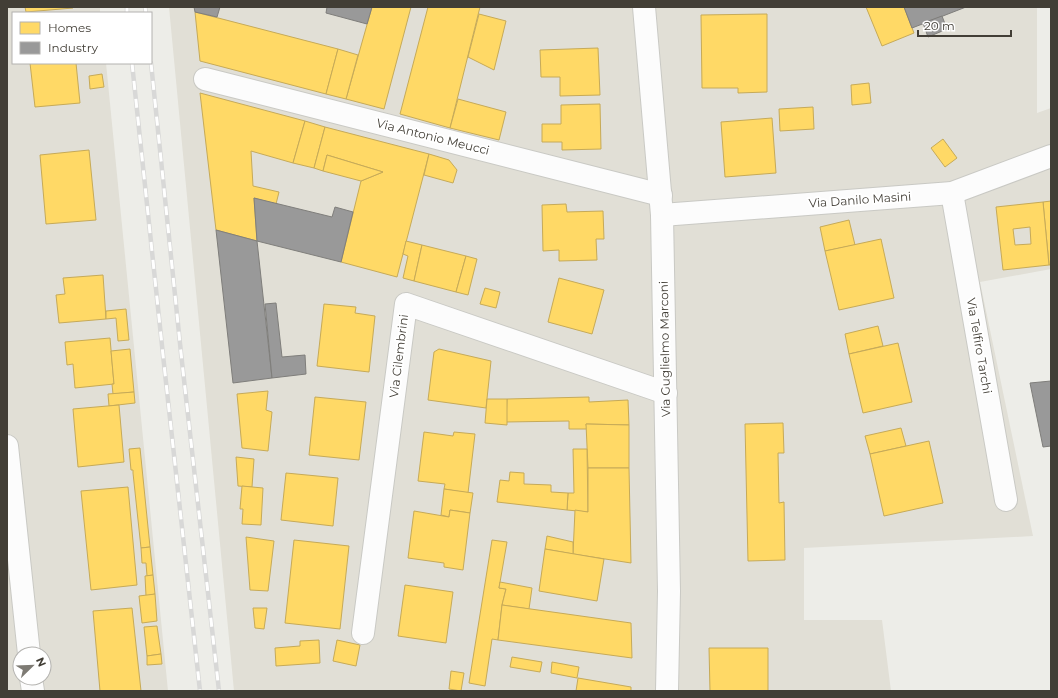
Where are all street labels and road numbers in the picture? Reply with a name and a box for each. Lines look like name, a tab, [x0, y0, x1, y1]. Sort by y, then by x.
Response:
street label: Via Antonio Meucci	[375, 115, 491, 158]
street label: Via Danilo Masini	[808, 188, 912, 211]
street label: Via Guglielmo Marconi	[656, 281, 673, 417]
street label: Via Telfiro Tarchi	[964, 297, 995, 395]
street label: Via Cilembrini	[386, 313, 411, 399]

